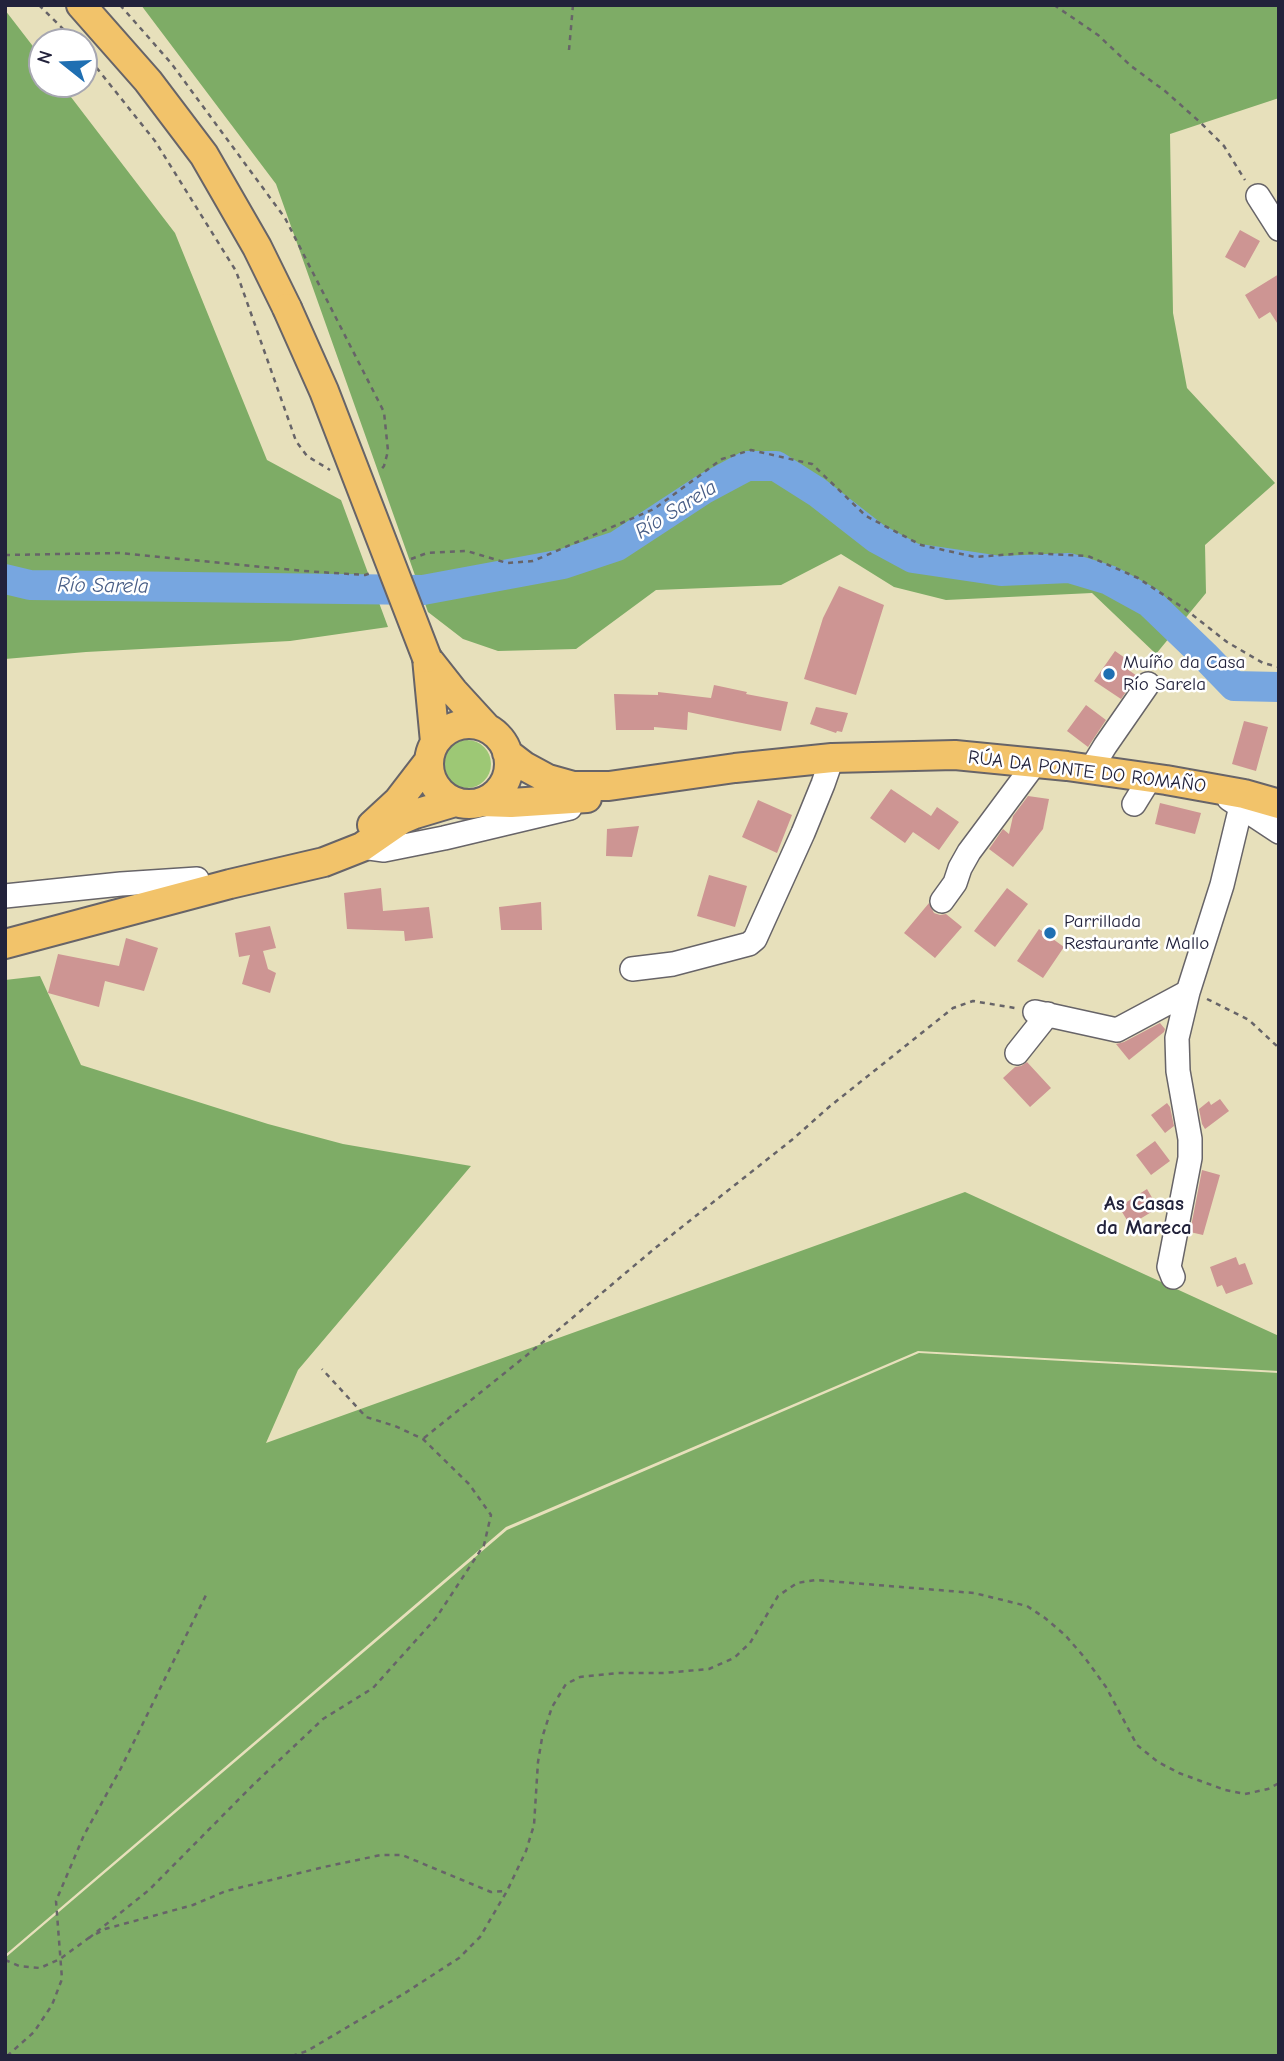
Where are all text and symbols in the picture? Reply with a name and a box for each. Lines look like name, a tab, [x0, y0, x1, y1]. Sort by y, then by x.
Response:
north arrow	[28, 28, 98, 98]
text: N	[33, 48, 57, 66]
water label: Río Sarela	[631, 475, 721, 545]
water label: Río Sarela	[57, 573, 149, 599]
place label: Muíño da Casa Río Sarela	[1123, 652, 1245, 696]
marker: Muíño da Casa Río Sarela	[1101, 666, 1117, 682]
street label: RÚA DA PONTE DO ROMAÑO	[967, 746, 1207, 798]
place label: Parrillada Restaurante Mallo	[1064, 911, 1209, 955]
marker: Parrillada Restaurante Mallo	[1042, 925, 1058, 941]
district label: As Casas da Mareca	[1096, 1191, 1192, 1241]

